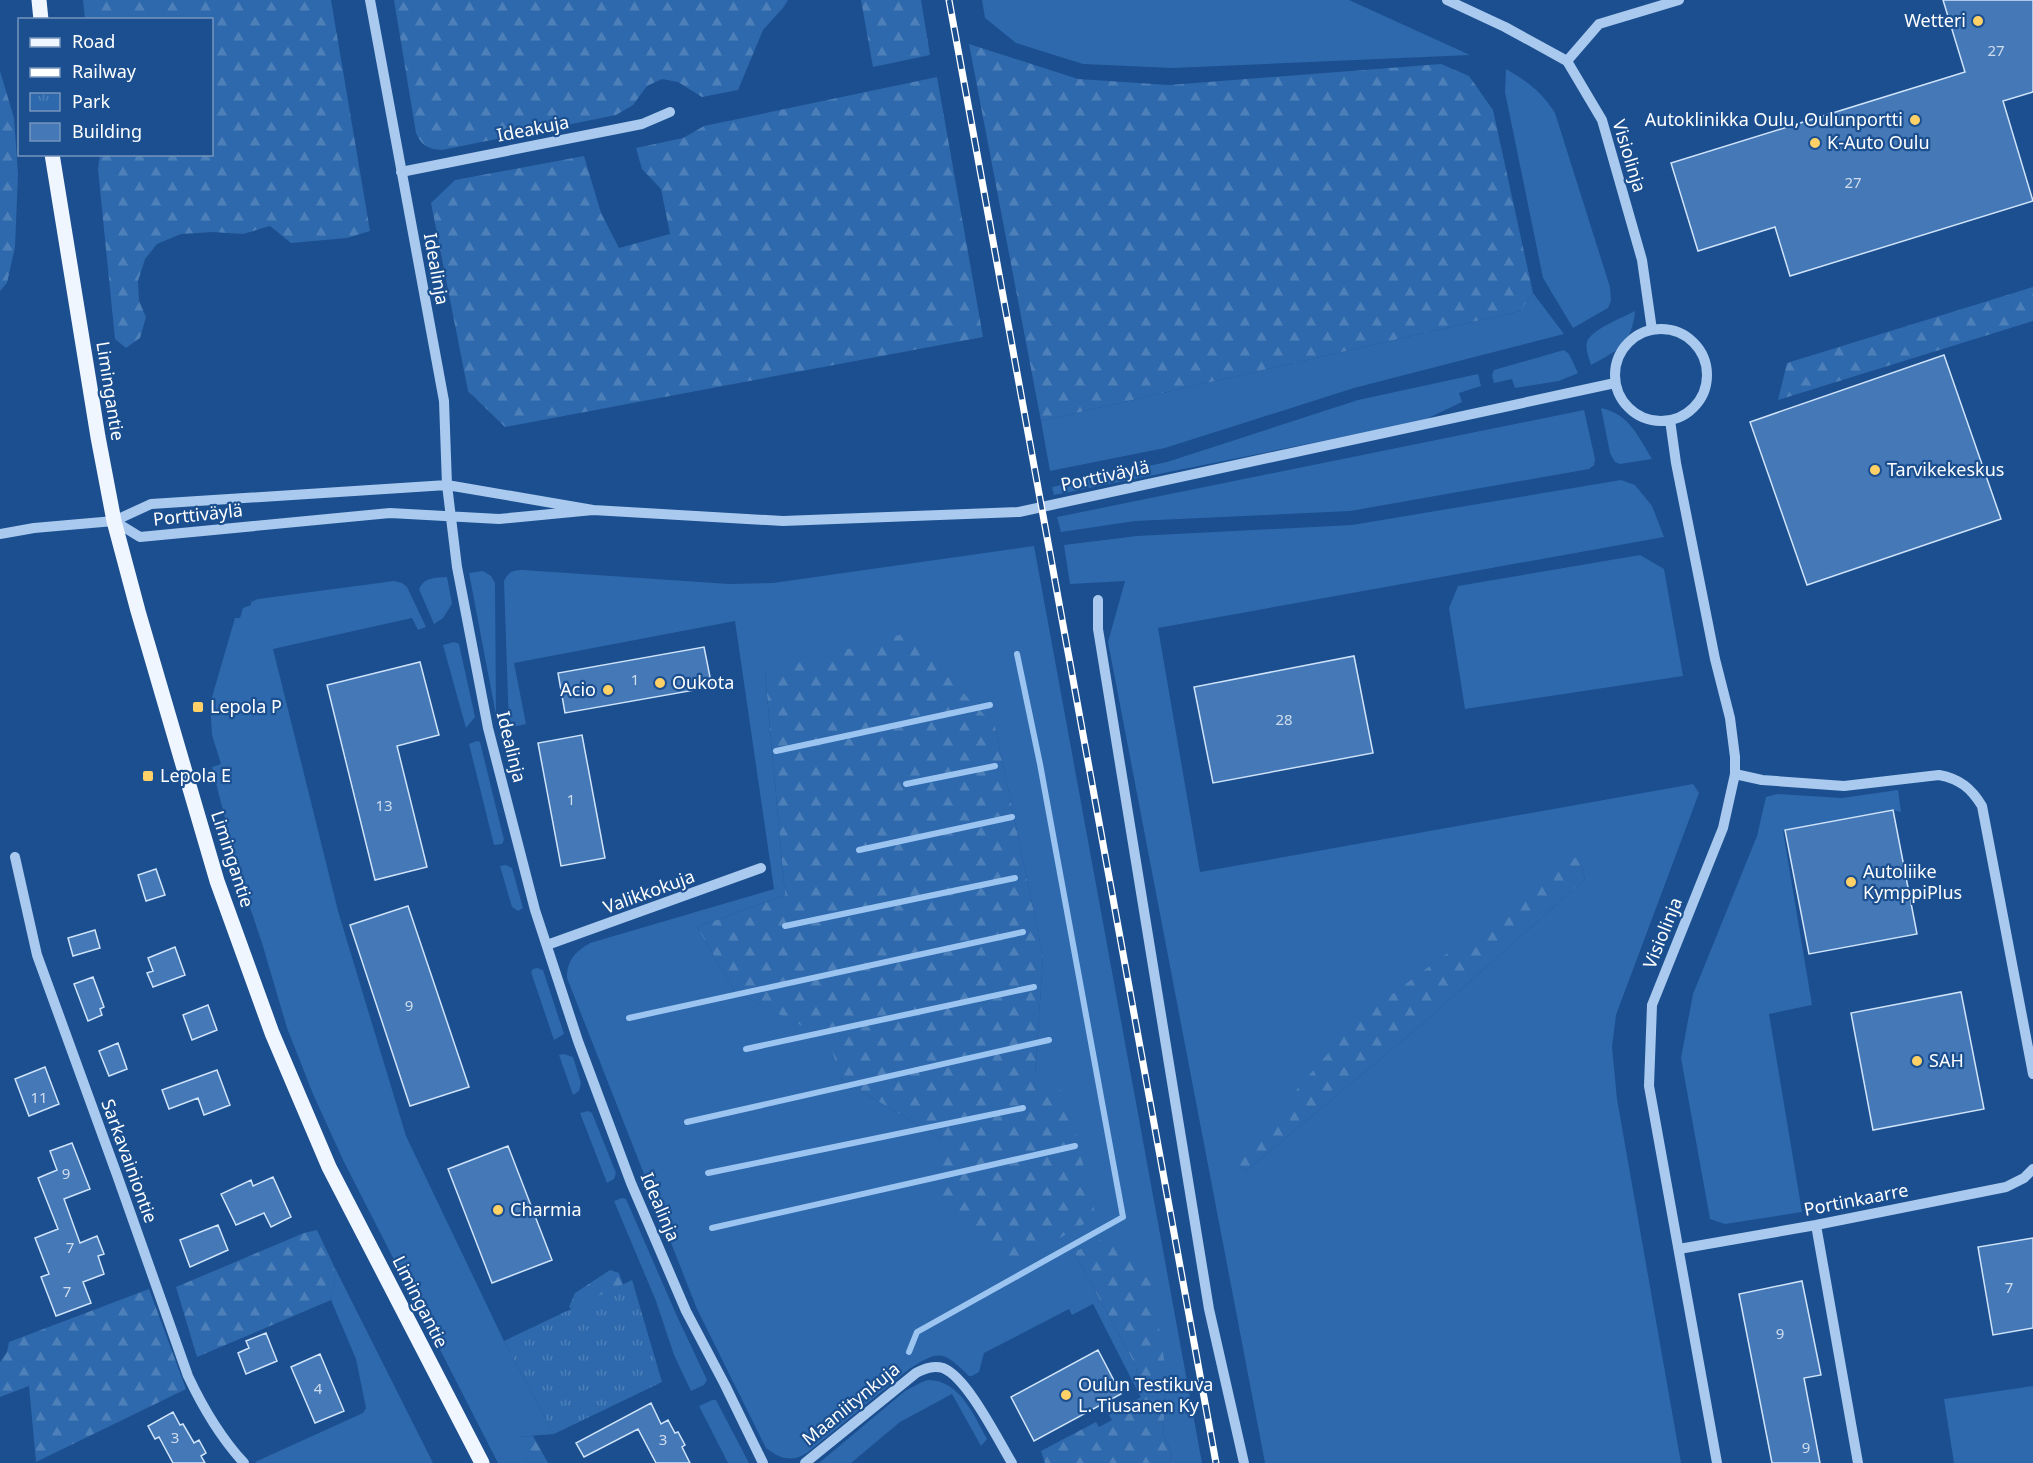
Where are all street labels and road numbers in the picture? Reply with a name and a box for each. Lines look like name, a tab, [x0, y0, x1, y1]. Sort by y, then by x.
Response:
street label: Ideakuja	[495, 109, 571, 147]
street label: Visiolinja	[1608, 116, 1652, 195]
street label: Idealinja	[419, 231, 455, 307]
street label: Limingantie	[91, 339, 131, 442]
street label: Porttiväylä	[1058, 454, 1151, 496]
street label: Porttiväylä	[152, 497, 244, 531]
street label: Idealinja	[492, 709, 532, 785]
street label: Limingantie	[206, 807, 260, 910]
street label: Valikkokuja	[600, 863, 698, 919]
street label: Visiolinja	[1637, 893, 1687, 972]
street label: Sarkavainiontie	[96, 1095, 163, 1226]
street label: Idealinja	[636, 1169, 686, 1245]
street label: Portinkaarre	[1802, 1177, 1910, 1221]
street label: Limingantie	[387, 1251, 454, 1352]
street label: Maaniitynkuja	[796, 1356, 904, 1450]

